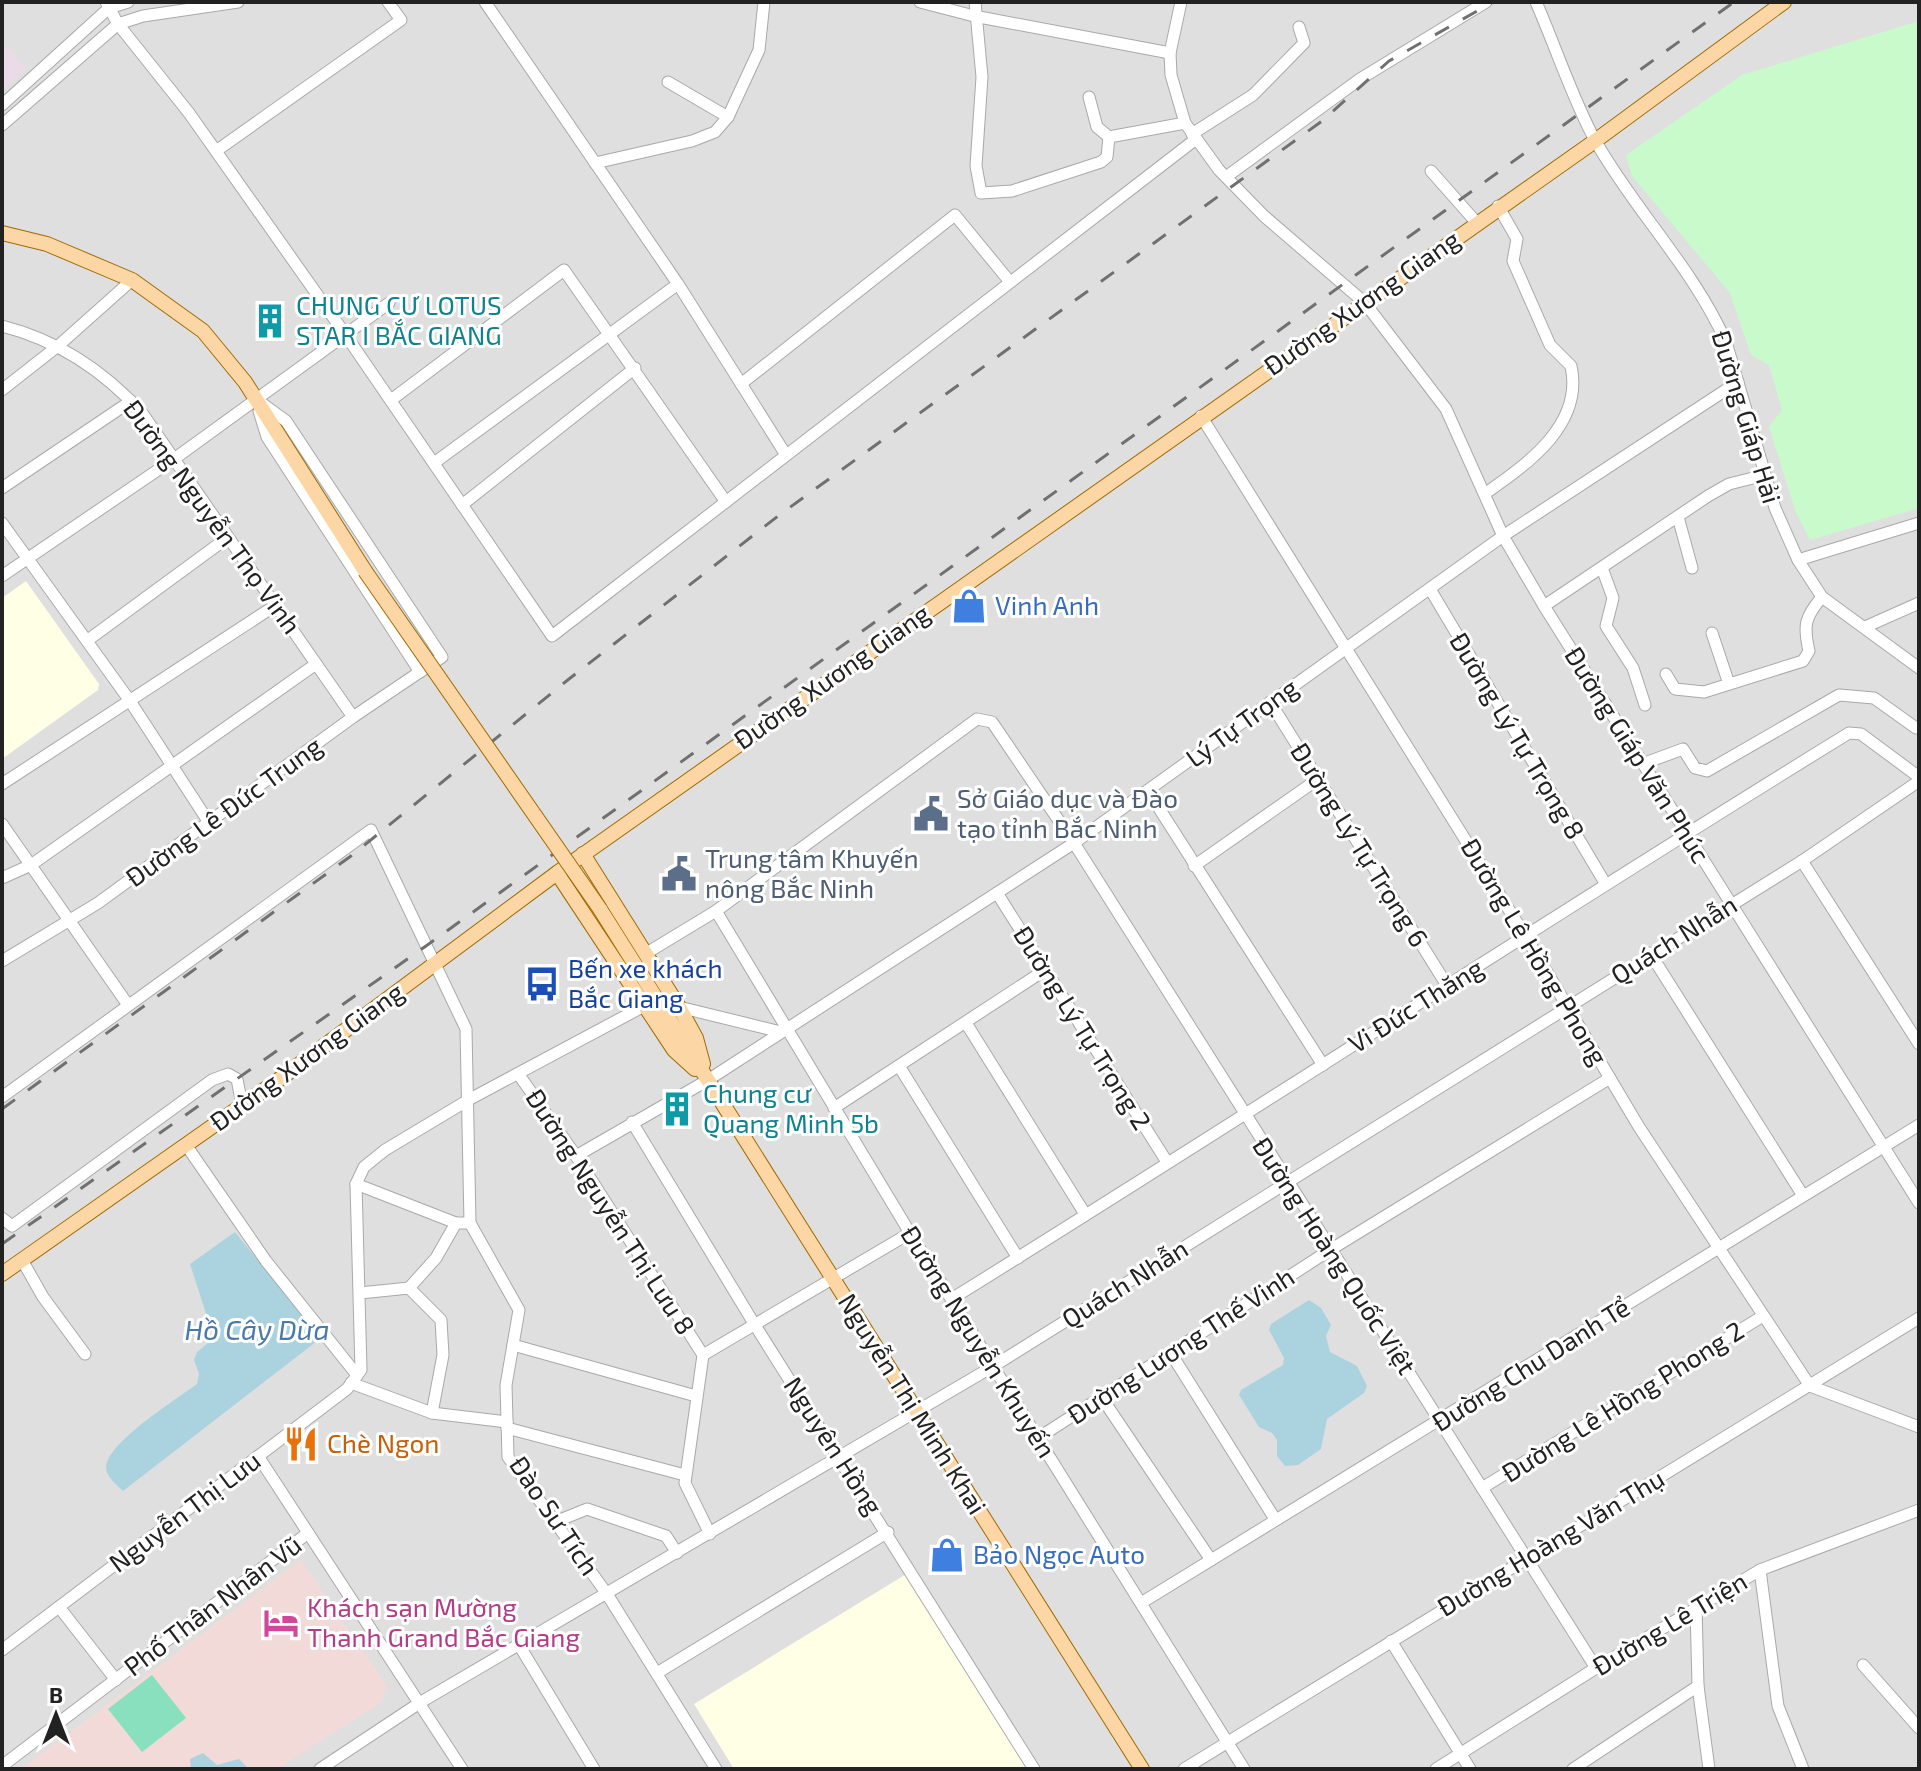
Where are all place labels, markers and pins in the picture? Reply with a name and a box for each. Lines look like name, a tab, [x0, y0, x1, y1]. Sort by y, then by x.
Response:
place label: CHUNG CƯ LOTUS STAR I BẮC GIANG	[296, 289, 502, 350]
building icon: CHUNG CƯ LOTUS STAR I BẮC GIANG	[251, 302, 289, 340]
shop icon: Vinh Anh	[950, 587, 988, 625]
place label: Vinh Anh	[995, 589, 1099, 620]
place label: Sở Giáo dục và Đào tạo tỉnh Bắc Ninh	[957, 782, 1178, 843]
public building icon: Sở Giáo dục và Đào tạo tỉnh Bắc Ninh	[912, 795, 950, 833]
place label: Trung tâm Khuyến nông Bắc Ninh	[705, 842, 919, 903]
public building icon: Trung tâm Khuyến nông Bắc Ninh	[660, 855, 698, 893]
place label: Bến xe khách Bắc Giang	[568, 952, 723, 1013]
bus stop icon: Bến xe khách Bắc Giang	[523, 965, 561, 1003]
place label: Chung cư Quang Minh 5b	[703, 1077, 879, 1138]
building icon: Chung cư Quang Minh 5b	[658, 1090, 696, 1128]
restaurant icon: Chè Ngon	[282, 1425, 320, 1463]
place label: Chè Ngon	[327, 1427, 439, 1458]
shop icon: Bảo Ngọc Auto	[928, 1536, 966, 1574]
place label: Bảo Ngọc Auto	[973, 1538, 1145, 1569]
place label: Khách sạn Mường Thanh Grand Bắc Giang	[307, 1591, 580, 1652]
hotel icon: Khách sạn Mường Thanh Grand Bắc Giang	[262, 1604, 300, 1642]

